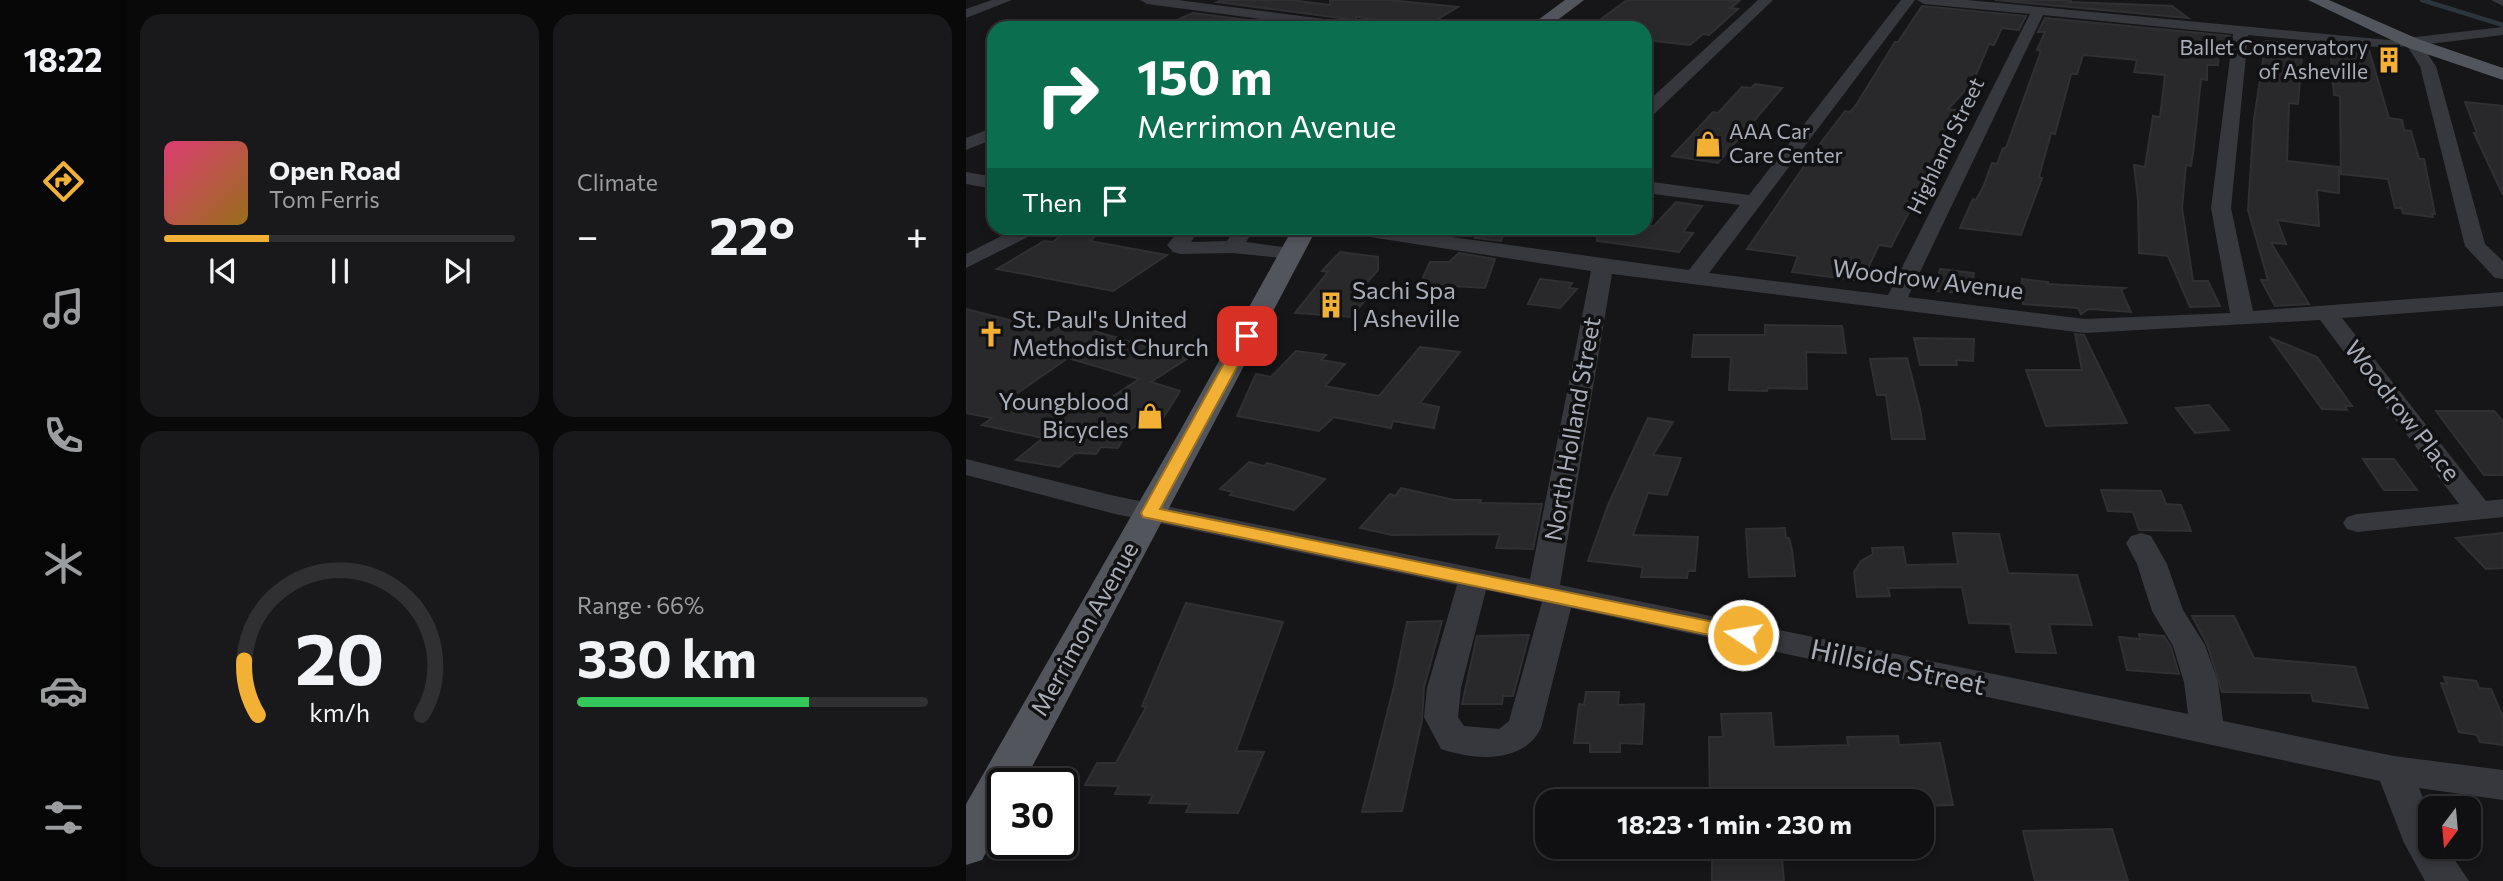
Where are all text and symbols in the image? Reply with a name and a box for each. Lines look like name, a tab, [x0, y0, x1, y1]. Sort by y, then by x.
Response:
place label: Ballet Conservatory of Asheville	[2179, 34, 2368, 83]
text: 18:22	[23, 39, 103, 79]
text: 150 m	[1137, 45, 1272, 105]
building icon: Ballet Conservatory of Asheville	[2374, 45, 2404, 75]
icon: right	[1022, 49, 1113, 140]
street label: Highland Street	[1901, 73, 1988, 218]
text: Merrimon Avenue	[1137, 105, 1396, 145]
place label: AAA Car Care Center	[1729, 118, 1843, 167]
shop icon: AAA Car Care Center	[1693, 129, 1723, 159]
text: Open Road	[269, 154, 401, 185]
icon: directions	[39, 157, 88, 206]
text: Climate	[577, 168, 658, 196]
icon: arrive	[1096, 182, 1134, 220]
text: Tom Ferris	[269, 185, 380, 213]
text: Then	[1022, 186, 1082, 217]
text: 22°	[709, 202, 795, 266]
text: −	[577, 211, 599, 258]
text: +	[906, 211, 928, 258]
icon: previous	[204, 252, 242, 290]
icon: pause	[321, 252, 359, 290]
icon: next	[438, 252, 476, 290]
street label: Woodrow Avenue	[1831, 252, 2025, 305]
place label: Sachi Spa | Asheville	[1352, 275, 1460, 332]
icon: music	[39, 284, 88, 333]
building icon: Sachi Spa | Asheville	[1316, 290, 1346, 320]
place label: St. Paul's United Methodist Church	[1012, 304, 1209, 361]
pin	[1217, 306, 1277, 366]
street label: North Holland Street	[1538, 314, 1606, 543]
icon: arrive	[1228, 317, 1266, 355]
church icon: St. Paul's United Methodist Church	[976, 319, 1006, 349]
street label: Woodrow Place	[2339, 334, 2467, 486]
place label: Youngblood Bicycles	[998, 386, 1129, 443]
shop icon: Youngblood Bicycles	[1135, 401, 1165, 431]
icon: phone	[39, 411, 88, 460]
street label: Merrimon Avenue	[1024, 536, 1144, 720]
icon: climate	[39, 539, 88, 588]
text: Range · 66%	[577, 591, 704, 619]
position arrow	[1706, 598, 1780, 672]
text: 20	[295, 611, 384, 700]
text: 330 km	[577, 625, 757, 689]
street label: Hillside Street	[1808, 631, 1989, 701]
icon: car	[39, 666, 88, 715]
text: km/h	[309, 697, 370, 727]
speed limit sign: 30	[987, 768, 1078, 859]
icon: filters	[39, 793, 88, 842]
north arrow	[2418, 796, 2482, 859]
map controls	[2418, 796, 2481, 859]
text: 18:23 · 1 min · 230 m	[1617, 808, 1852, 839]

